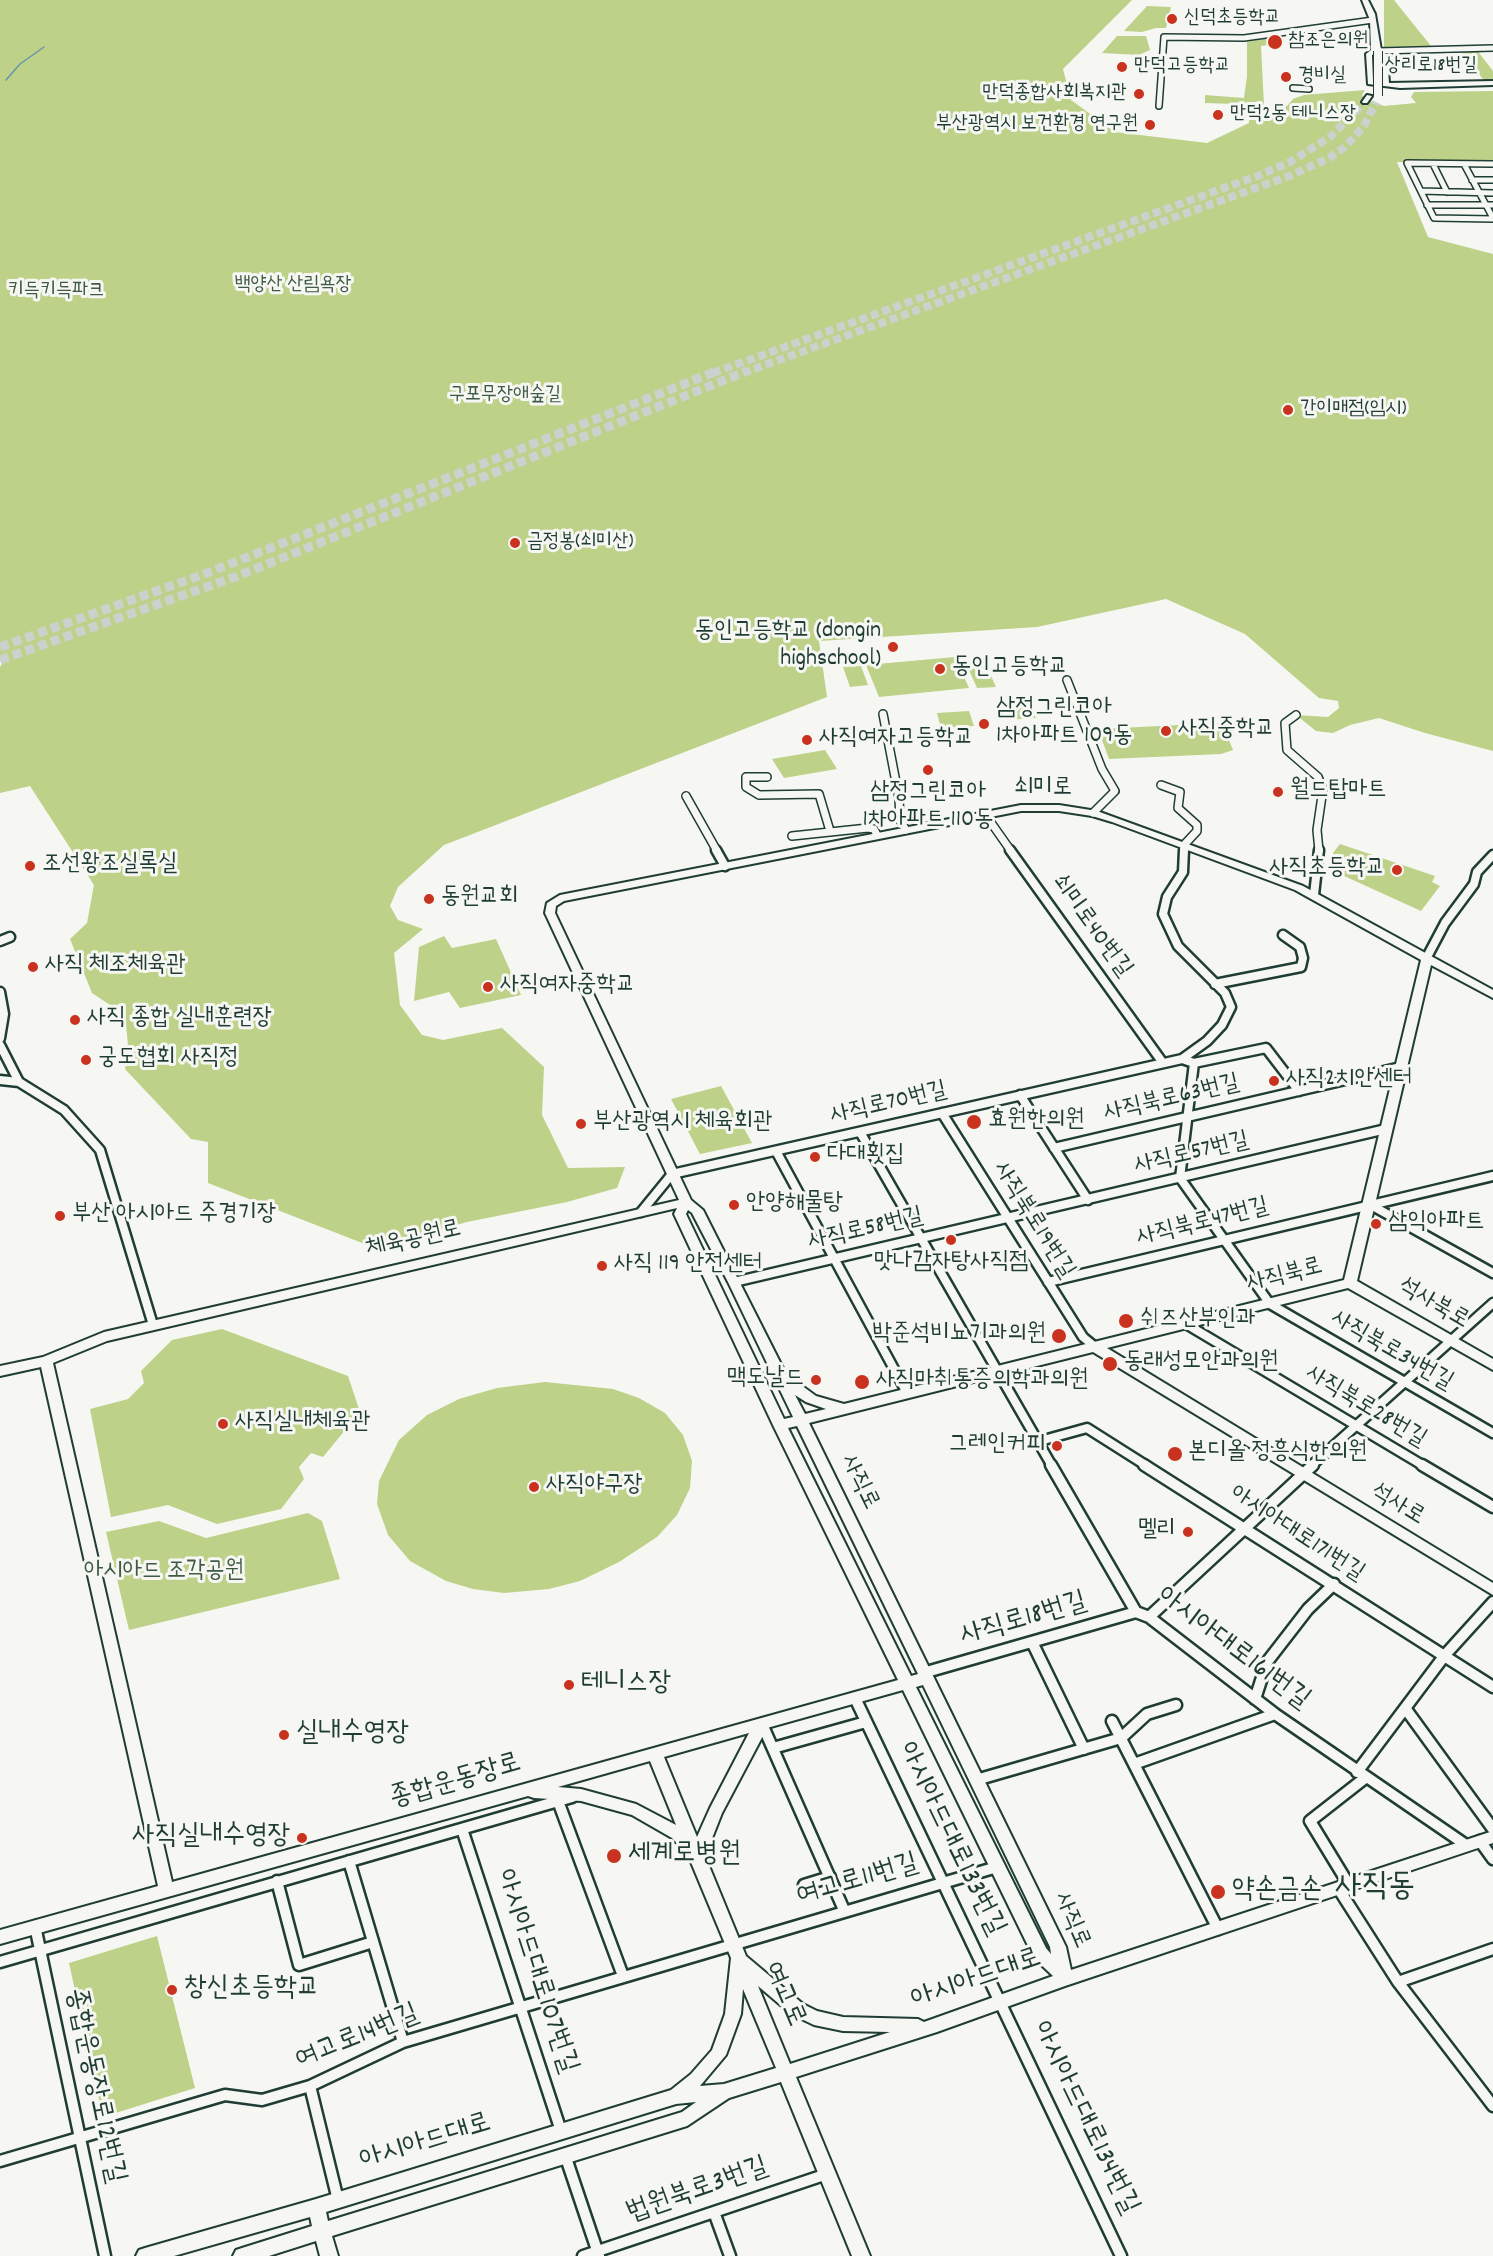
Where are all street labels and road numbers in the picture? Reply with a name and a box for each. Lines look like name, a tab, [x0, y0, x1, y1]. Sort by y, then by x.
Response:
street label: 상리로18번길	[1385, 55, 1477, 79]
street label: 쇠미로	[1014, 776, 1072, 804]
street label: 쇠미로40번길	[1043, 870, 1137, 984]
street label: 사직북로63번길	[1101, 1070, 1243, 1130]
street label: 사직로70번길	[828, 1078, 950, 1132]
street label: 사직로57번길	[1132, 1128, 1252, 1182]
street label: 사직북로19번길	[985, 1157, 1079, 1285]
street label: 사직북로47번길	[1134, 1194, 1272, 1254]
street label: 사직로58번길	[806, 1204, 926, 1258]
street label: 체육공원로	[364, 1216, 464, 1266]
street label: 사직북로	[1244, 1254, 1326, 1300]
street label: 석사북로	[1392, 1273, 1474, 1337]
street label: 사직북로34번길	[1325, 1305, 1457, 1399]
street label: 사직북로28번길	[1299, 1361, 1431, 1455]
street label: 사직로	[832, 1451, 884, 1515]
street label: 석사로	[1365, 1479, 1429, 1533]
street label: 아시아대로171번길	[1223, 1481, 1369, 1589]
street label: 아시아대로161번길	[1149, 1581, 1315, 1719]
street label: 사직로18번길	[957, 1587, 1091, 1655]
street label: 아시아드대로133번길	[888, 1738, 1010, 1942]
street label: 종합운동장로	[386, 1748, 526, 1818]
street label: 여고로11번길	[793, 1849, 923, 1915]
street label: 아시아드대로107번길	[485, 1866, 583, 2078]
street label: 사직로	[1045, 1889, 1095, 1953]
street label: 아시아드대로	[908, 1943, 1046, 2019]
street label: 여고로	[753, 1957, 811, 2033]
street label: 종합운동장로12번길	[56, 1985, 130, 2187]
street label: 여고로14번길	[291, 1999, 425, 2079]
street label: 아시아드대로134번길	[1022, 2017, 1144, 2221]
street label: 아시아드대로	[356, 2108, 496, 2180]
street label: 법원북로3번길	[623, 2152, 773, 2232]

